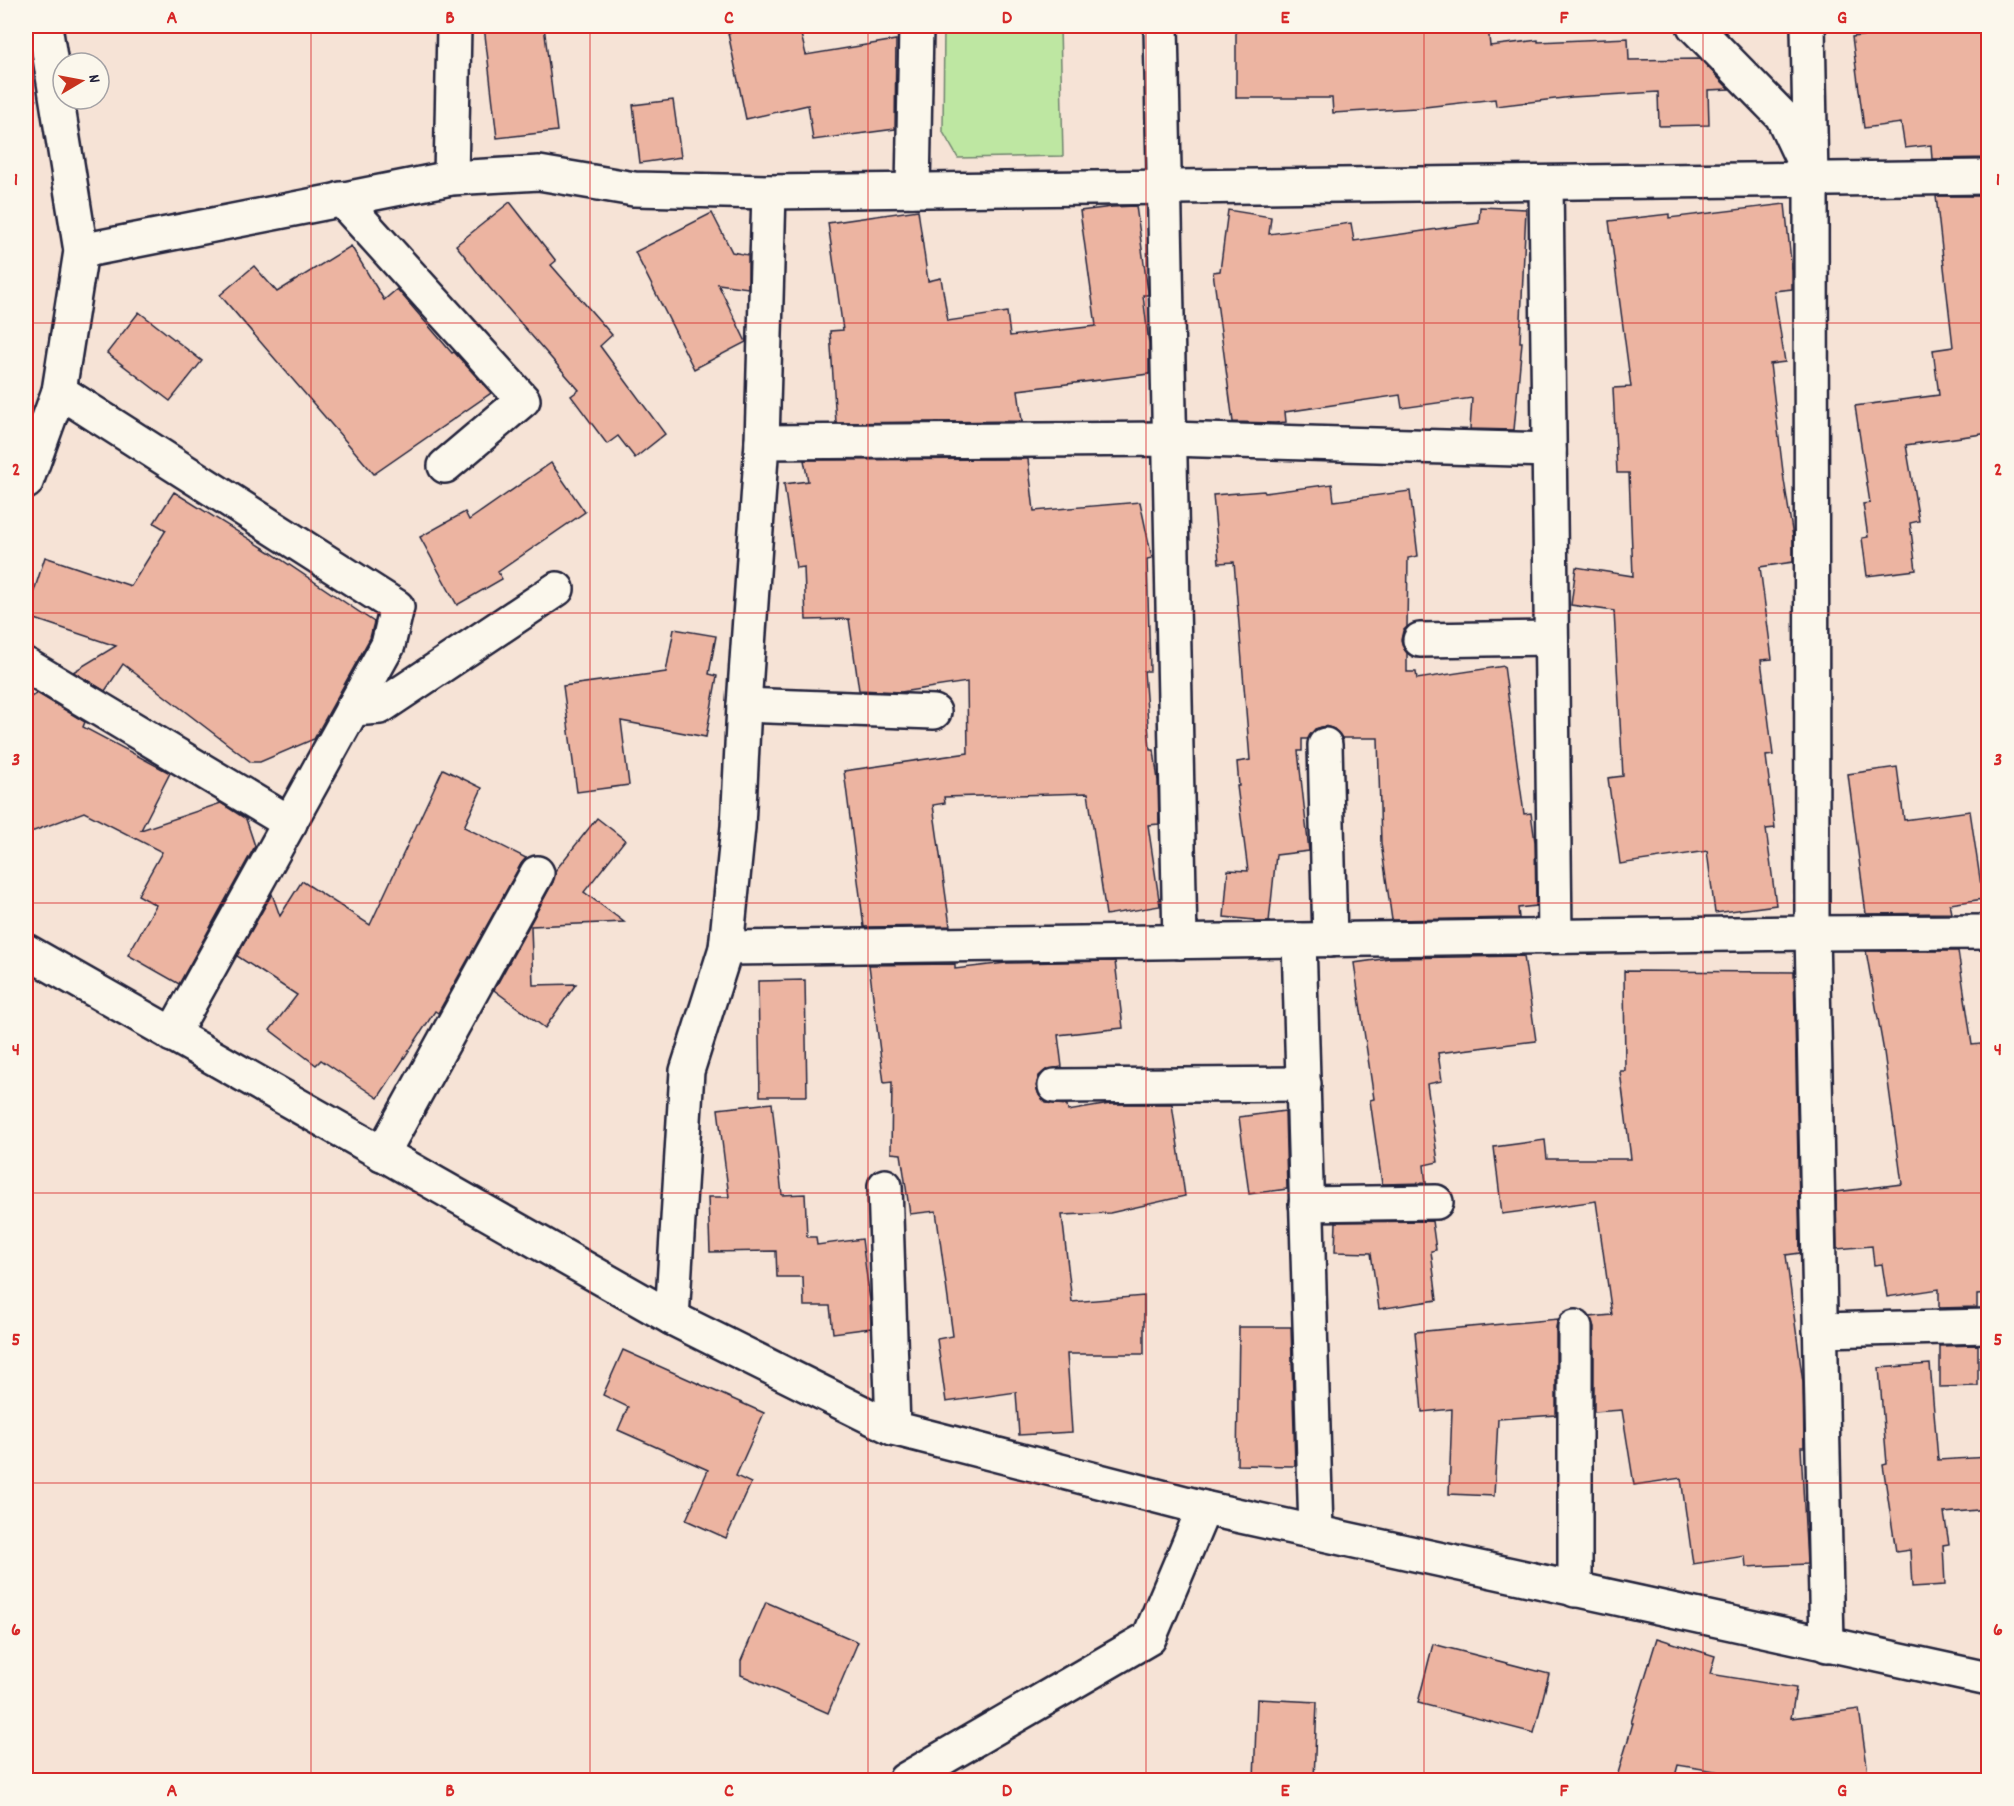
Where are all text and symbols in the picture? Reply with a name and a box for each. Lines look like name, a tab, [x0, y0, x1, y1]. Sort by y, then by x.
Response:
text: A	[167, 5, 178, 33]
text: B	[445, 5, 455, 33]
text: C	[724, 5, 734, 33]
text: D	[1002, 5, 1013, 33]
text: E	[1280, 5, 1290, 33]
text: F	[1560, 5, 1570, 33]
text: G	[1837, 5, 1847, 33]
north arrow	[51, 51, 111, 111]
text: N	[81, 73, 105, 85]
text: 1	[14, 167, 18, 195]
text: 1	[1996, 167, 2000, 195]
text: 2	[12, 457, 20, 485]
text: 2	[1994, 457, 2002, 485]
text: 3	[12, 747, 20, 775]
text: 3	[1994, 747, 2002, 775]
text: 4	[12, 1037, 20, 1065]
text: 4	[1994, 1037, 2002, 1065]
text: 5	[11, 1327, 21, 1355]
text: 5	[1993, 1327, 2003, 1355]
text: 6	[11, 1617, 21, 1645]
text: 6	[1993, 1617, 2003, 1645]
text: A	[167, 1778, 178, 1806]
text: B	[445, 1778, 455, 1806]
text: C	[724, 1778, 734, 1806]
text: D	[1002, 1778, 1013, 1806]
text: E	[1280, 1778, 1290, 1806]
text: F	[1560, 1778, 1570, 1806]
text: G	[1837, 1778, 1847, 1806]

